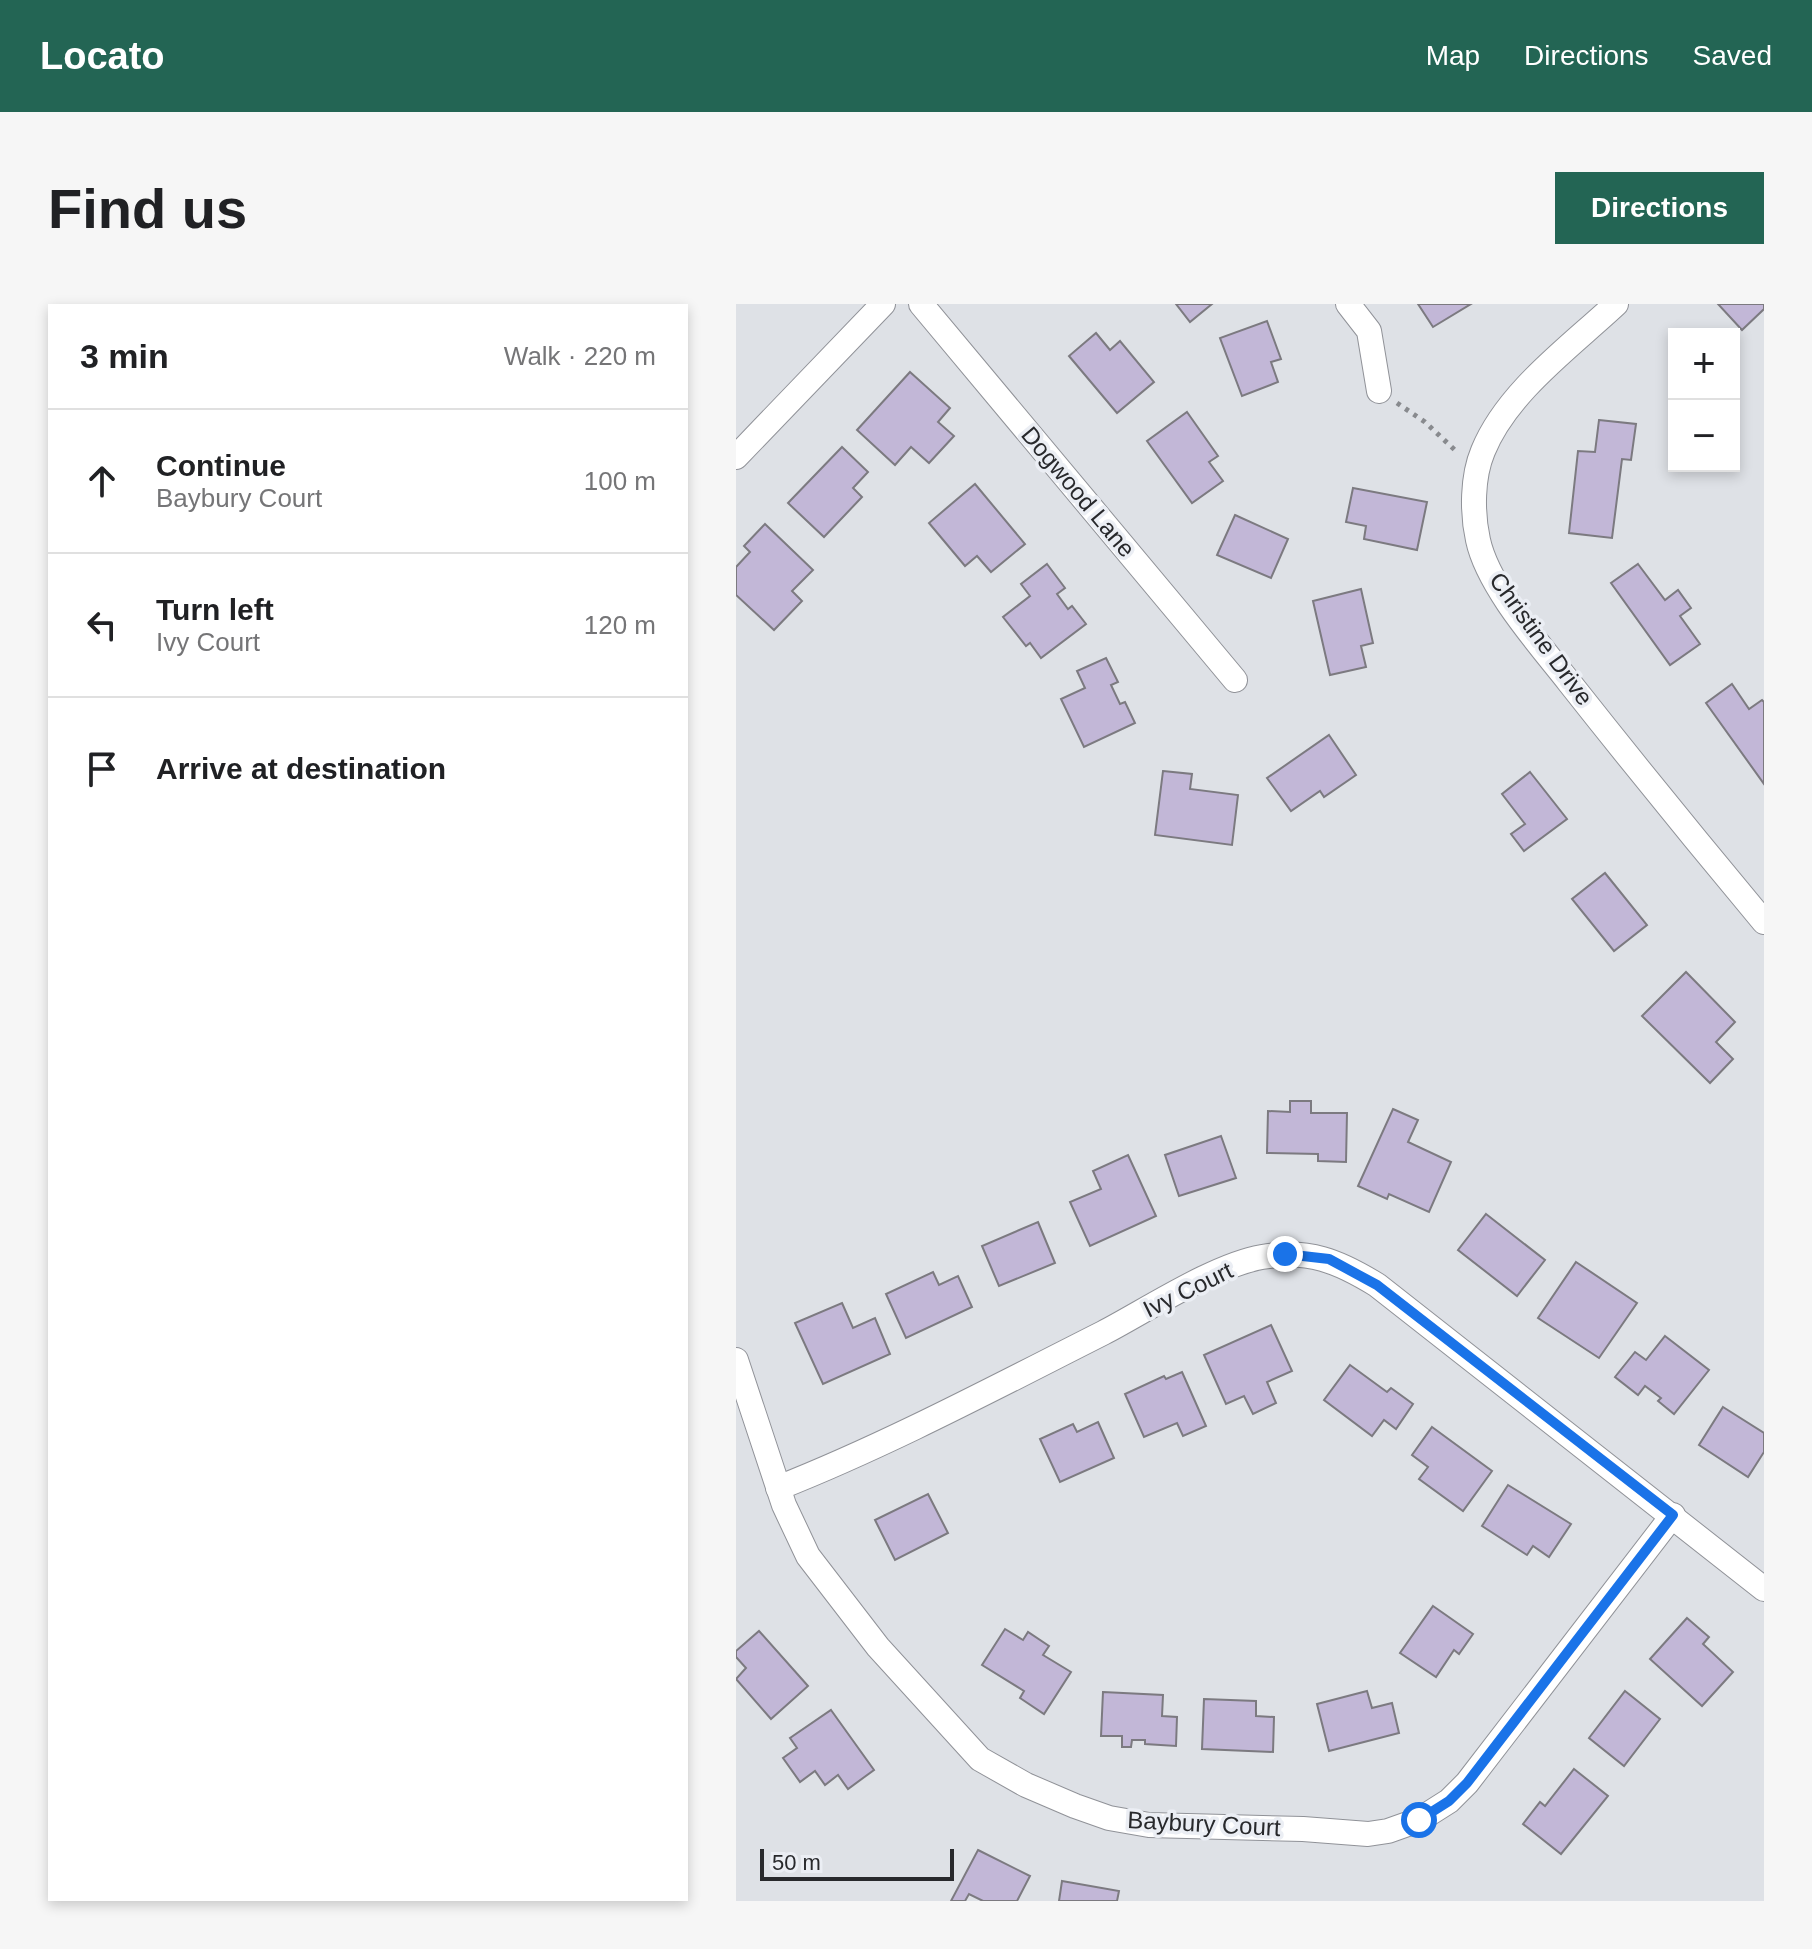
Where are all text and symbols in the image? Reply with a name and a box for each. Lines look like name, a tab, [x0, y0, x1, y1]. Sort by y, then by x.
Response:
text: Locato	[40, 35, 165, 77]
text: Map	[1426, 40, 1480, 71]
text: Directions	[1524, 40, 1649, 71]
text: Saved	[1693, 40, 1772, 71]
button: Directions	[1555, 172, 1764, 244]
text: Find us	[48, 177, 247, 240]
map controls	[1668, 328, 1740, 472]
button: +	[1668, 328, 1740, 400]
text: 3 min	[80, 337, 169, 375]
text: Walk · 220 m	[504, 341, 656, 371]
button: −	[1668, 400, 1740, 472]
street label: Dogwood Lane	[1016, 421, 1141, 562]
text: Continue	[156, 449, 286, 482]
icon: ahead	[80, 459, 124, 503]
text: 100 m	[584, 466, 656, 496]
text: Baybury Court	[156, 483, 322, 513]
street label: Christine Drive	[1484, 567, 1599, 710]
text: Turn left	[156, 593, 274, 626]
icon: left	[80, 603, 124, 647]
text: 120 m	[584, 610, 656, 640]
text: Ivy Court	[156, 627, 260, 657]
icon: arrive	[80, 747, 124, 791]
text: Arrive at destination	[156, 752, 446, 785]
route end	[1267, 1236, 1303, 1272]
street label: Ivy Court	[1139, 1256, 1237, 1323]
route start	[1401, 1802, 1437, 1838]
street label: Baybury Court	[1127, 1806, 1282, 1841]
scale bar	[760, 1845, 954, 1881]
text: 50 m	[772, 1850, 821, 1875]

